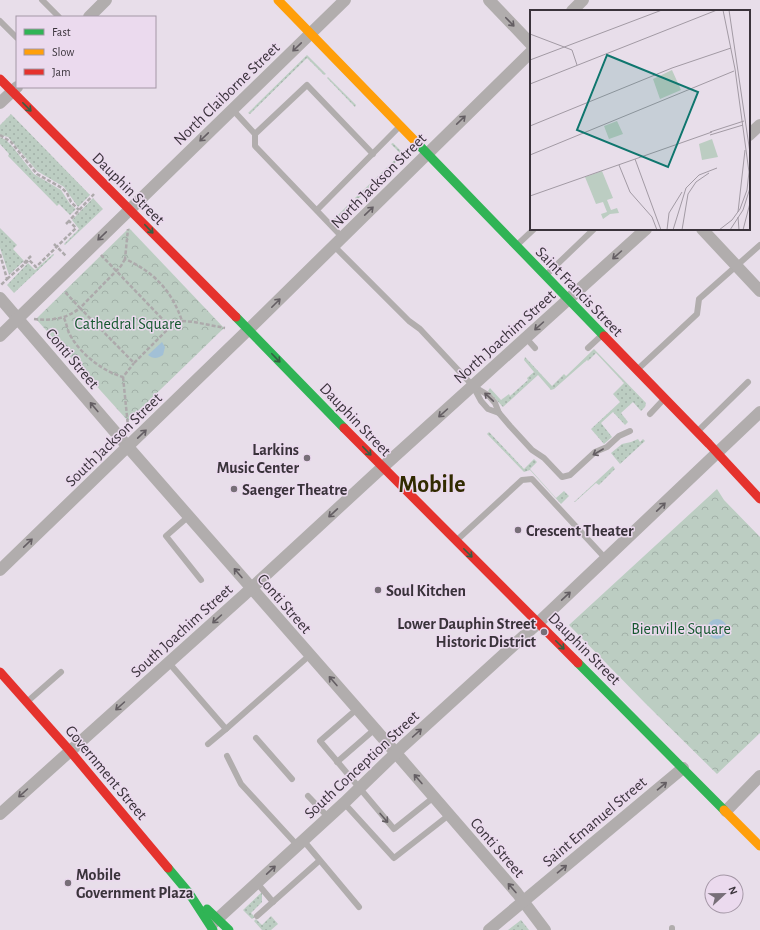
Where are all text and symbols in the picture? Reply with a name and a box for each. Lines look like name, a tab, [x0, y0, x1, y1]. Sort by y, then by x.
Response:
inset map	[530, 10, 750, 230]
legend	[16, 16, 156, 88]
one-way arrow	[505, 17, 515, 27]
text: Fast	[52, 26, 71, 38]
street label: North Claiborne Street	[171, 39, 283, 148]
one-way arrow	[292, 42, 302, 51]
text: Slow	[52, 46, 74, 58]
text: Jam	[52, 66, 71, 78]
one-way arrow	[22, 102, 32, 112]
one-way arrow	[456, 115, 466, 125]
street label: North Jackson Street	[328, 130, 429, 231]
one-way arrow	[199, 132, 209, 142]
street label: Dauphin Street	[89, 150, 167, 228]
one-way arrow	[364, 207, 374, 216]
one-way arrow	[144, 223, 153, 233]
one-way arrow	[97, 231, 107, 241]
street label: Saint Francis Street	[533, 244, 626, 340]
one-way arrow	[612, 250, 622, 260]
street label: North Joachim Street	[451, 287, 559, 386]
one-way arrow	[271, 298, 281, 308]
park label: Cathedral Square	[74, 316, 182, 332]
one-way arrow	[534, 321, 544, 330]
street label: Conti Street	[43, 325, 102, 392]
one-way arrow	[271, 353, 281, 363]
street label: Dauphin Street	[317, 380, 394, 459]
street label: South Jackson Street	[62, 390, 165, 490]
one-way arrow	[484, 392, 494, 402]
one-way arrow	[89, 402, 98, 412]
one-way arrow	[438, 408, 448, 418]
one-way arrow	[137, 429, 147, 438]
place label: Larkins Music Center	[217, 442, 299, 476]
one-way arrow	[362, 446, 372, 456]
one-way arrow	[592, 448, 604, 456]
marker: Larkins Music Center	[302, 453, 312, 463]
district label: Mobile	[398, 473, 466, 497]
place label: Saenger Theatre	[242, 482, 348, 498]
marker: Saenger Theatre	[229, 484, 239, 494]
one-way arrow	[656, 502, 666, 512]
one-way arrow	[328, 508, 338, 517]
place label: Crescent Theater	[526, 523, 634, 539]
marker: Crescent Theater	[513, 525, 523, 535]
one-way arrow	[23, 538, 33, 548]
one-way arrow	[463, 548, 473, 558]
one-way arrow	[234, 568, 243, 578]
street label: Conti Street	[254, 571, 314, 637]
street label: South Joachim Street	[128, 581, 236, 680]
place label: Soul Kitchen	[386, 583, 466, 599]
marker: Soul Kitchen	[373, 585, 383, 595]
one-way arrow	[561, 591, 571, 601]
street label: Dauphin Street	[545, 610, 623, 688]
one-way arrow	[212, 615, 222, 624]
place label: Lower Dauphin Street Historic District	[397, 616, 537, 650]
park label: Bienville Square	[631, 621, 731, 637]
marker: Lower Dauphin Street Historic District	[539, 627, 549, 637]
one-way arrow	[555, 640, 565, 650]
one-way arrow	[328, 676, 337, 686]
one-way arrow	[115, 701, 125, 711]
street label: South Conception Street	[301, 708, 422, 822]
street label: Government Street	[62, 722, 150, 823]
one-way arrow	[412, 728, 422, 737]
one-way arrow	[414, 774, 423, 784]
street label: Saint Emanuel Street	[540, 774, 650, 870]
one-way arrow	[656, 781, 667, 790]
one-way arrow	[19, 788, 29, 797]
one-way arrow	[380, 813, 389, 823]
street label: Conti Street	[467, 815, 527, 881]
one-way arrow	[266, 865, 276, 875]
one-way arrow	[556, 865, 567, 874]
place label: Mobile Government Plaza	[76, 867, 194, 901]
north arrow	[704, 874, 744, 914]
marker: Mobile Government Plaza	[63, 878, 73, 888]
one-way arrow	[508, 883, 517, 893]
text: N	[726, 885, 739, 896]

